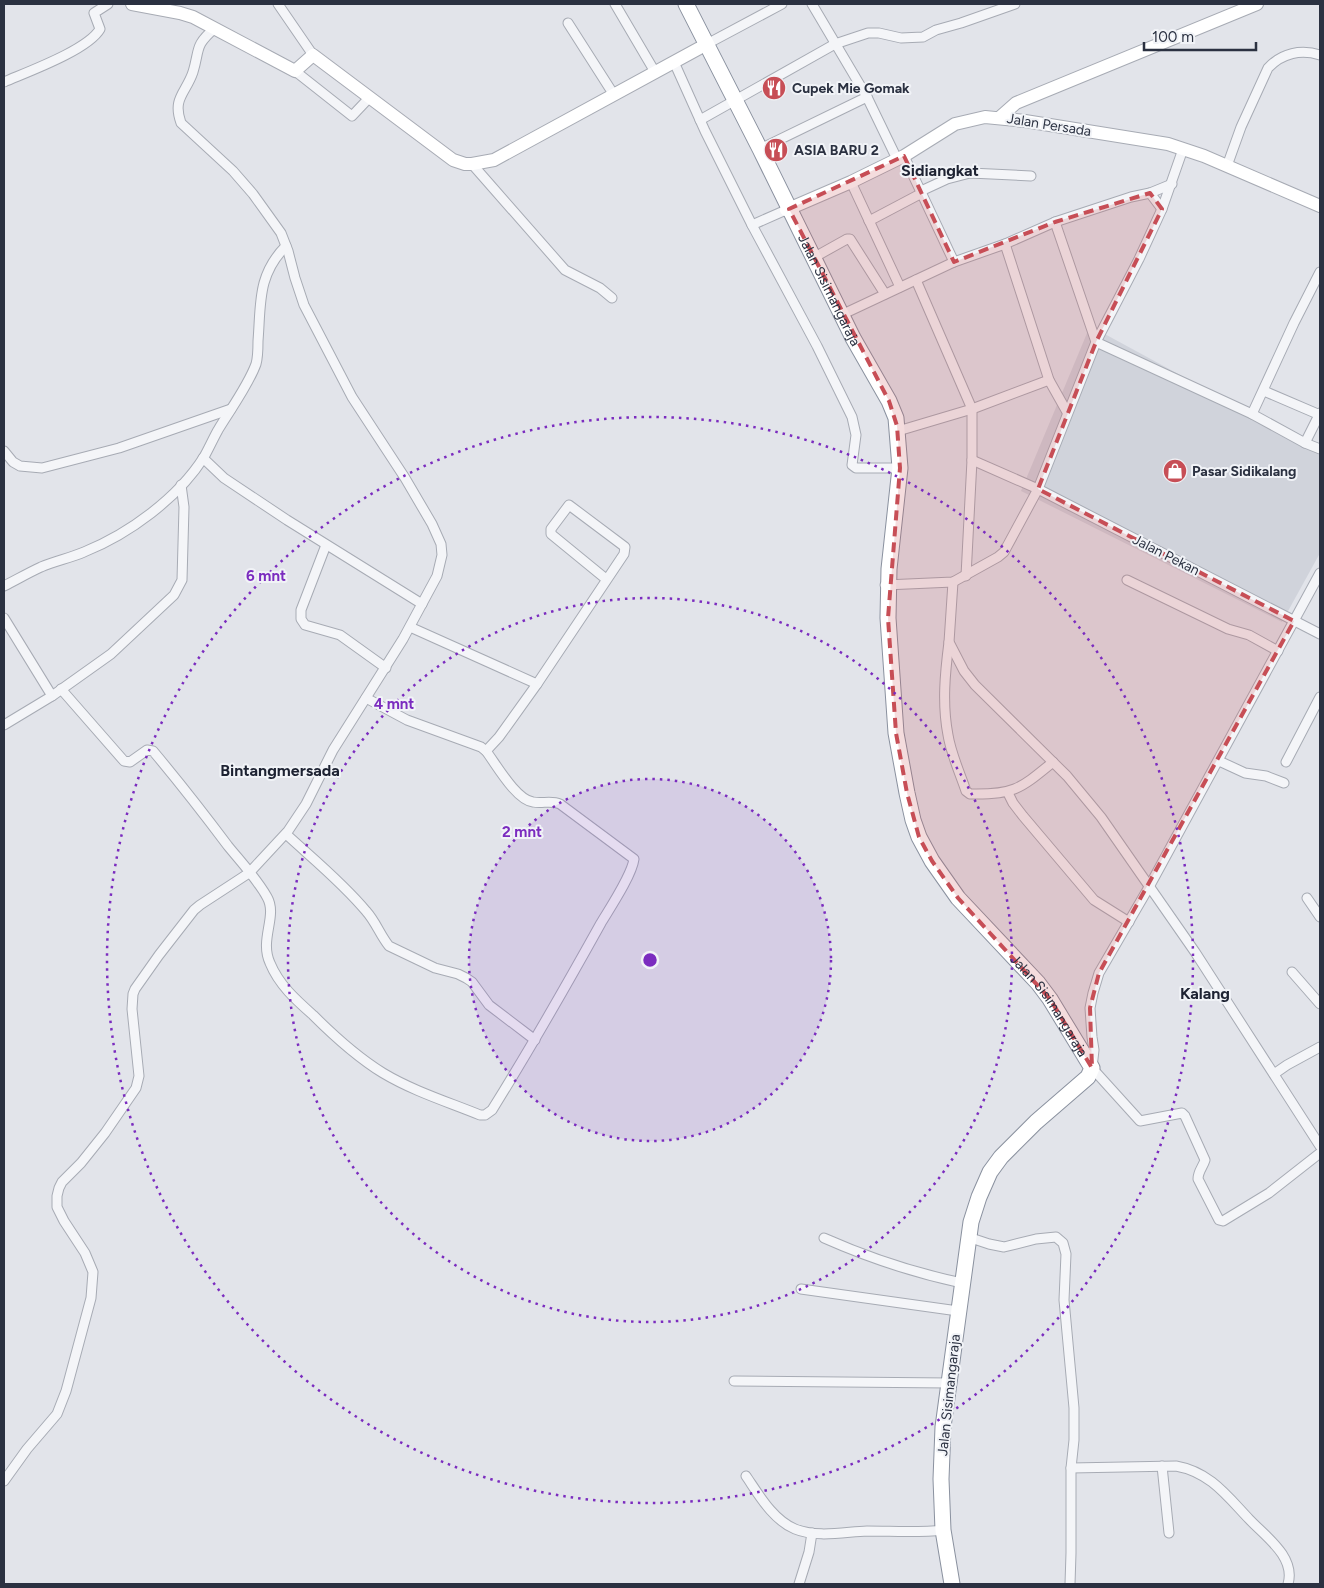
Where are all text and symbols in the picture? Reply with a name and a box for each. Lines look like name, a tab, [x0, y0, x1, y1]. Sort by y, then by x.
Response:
scale bar	[1144, 20, 1256, 52]
text: 100 m	[1152, 28, 1194, 46]
restaurant icon: Cupek Mie Gomak	[761, 75, 787, 101]
place label: Cupek Mie Gomak	[792, 80, 910, 97]
street label: Jalan Persada	[1006, 110, 1092, 140]
restaurant icon: ASIA BARU 2	[763, 137, 789, 163]
place label: ASIA BARU 2	[794, 142, 879, 159]
district label: Sidiangkat	[901, 161, 979, 180]
street label: Jalan Sisimangaraja	[795, 231, 864, 349]
shop icon: Pasar Sidikalang	[1162, 458, 1188, 484]
place label: Pasar Sidikalang	[1192, 463, 1296, 480]
street label: Jalan Pekan	[1130, 531, 1203, 579]
text: 6 mnt	[246, 567, 286, 585]
text: 4 mnt	[374, 695, 414, 713]
district label: Bintangmersada	[220, 761, 340, 780]
text: 2 mnt	[502, 823, 542, 841]
centre of rings	[641, 951, 659, 969]
street label: Jalan Sisimangaraja	[1007, 951, 1092, 1060]
district label: Kalang	[1180, 984, 1230, 1003]
street label: Jalan Sisimangaraja	[934, 1333, 964, 1457]

